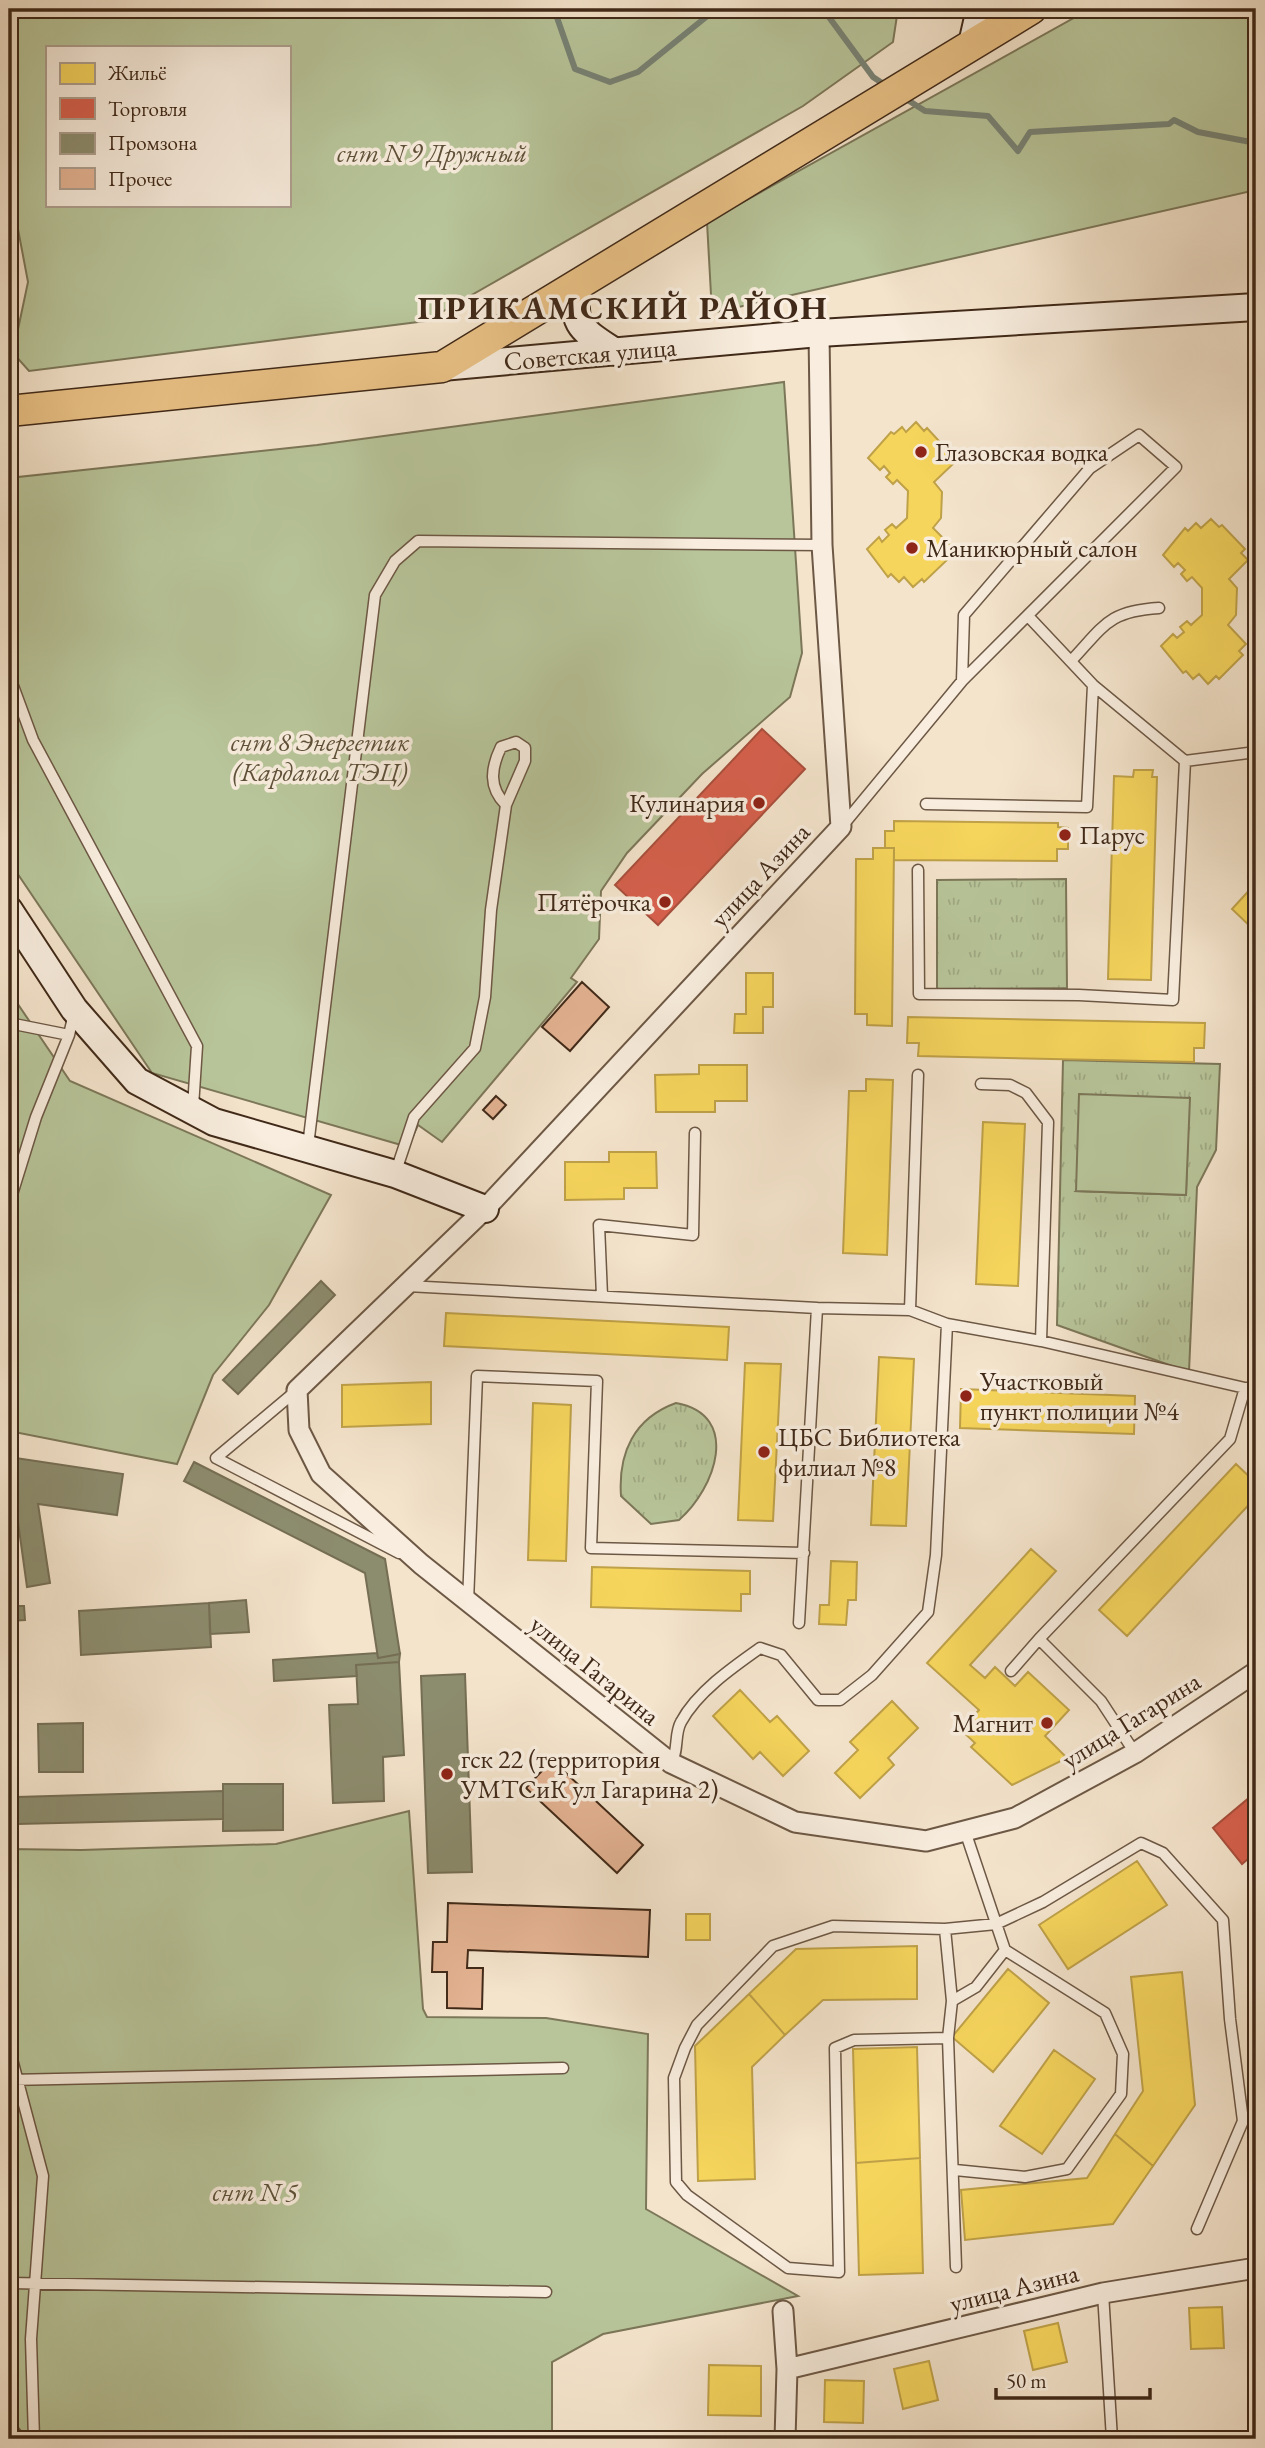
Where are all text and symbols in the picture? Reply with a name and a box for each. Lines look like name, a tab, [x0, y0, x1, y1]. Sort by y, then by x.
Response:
legend	[46, 46, 290, 206]
text: Жильё	[107, 59, 167, 86]
text: Торговля	[108, 95, 187, 122]
text: Промзона	[108, 129, 198, 156]
park label: снт N 9 Дружный	[337, 136, 527, 170]
text: Прочее	[108, 165, 172, 192]
district label: ПРИКАМСКИЙ РАЙОН	[417, 286, 829, 329]
street label: Советская улица	[502, 329, 678, 378]
place label: Глазовская водка	[935, 435, 1109, 469]
marker: Глазовская водка	[913, 444, 929, 460]
place label: Маникюрный салон	[926, 531, 1137, 565]
marker: Маникюрный салон	[904, 540, 920, 556]
park label: снт 8 Энергетик (Кардапол ТЭЦ)	[231, 725, 410, 789]
place label: Кулинария	[629, 786, 745, 820]
marker: Кулинария	[751, 795, 767, 811]
street label: улица Азина	[703, 815, 818, 935]
place label: Парус	[1079, 818, 1145, 852]
marker: Парус	[1057, 827, 1073, 843]
place label: Пятёрочка	[537, 885, 652, 919]
marker: Пятёрочка	[657, 894, 673, 910]
place label: Участковый пункт полиции №4	[979, 1364, 1179, 1428]
marker: Участковый пункт полиции №4	[958, 1388, 974, 1404]
place label: ЦБС Библиотека филиал №8	[778, 1420, 961, 1484]
marker: ЦБС Библиотека филиал №8	[756, 1444, 772, 1460]
street label: улица Гагарина	[523, 1607, 667, 1733]
street label: улица Гагарина	[1055, 1663, 1207, 1776]
place label: Магнит	[953, 1706, 1033, 1740]
marker: Магнит	[1039, 1715, 1055, 1731]
place label: гск 22 (территория УМТСиК ул Гагарина 2)	[460, 1742, 718, 1806]
marker: гск 22 (территория УМТСиК ул Гагарина 2)	[439, 1766, 455, 1782]
park label: снт N 5	[213, 2175, 299, 2209]
street label: улица Азина	[946, 2255, 1083, 2320]
scale bar	[996, 2357, 1150, 2401]
text: 50 m	[1006, 2367, 1047, 2394]

